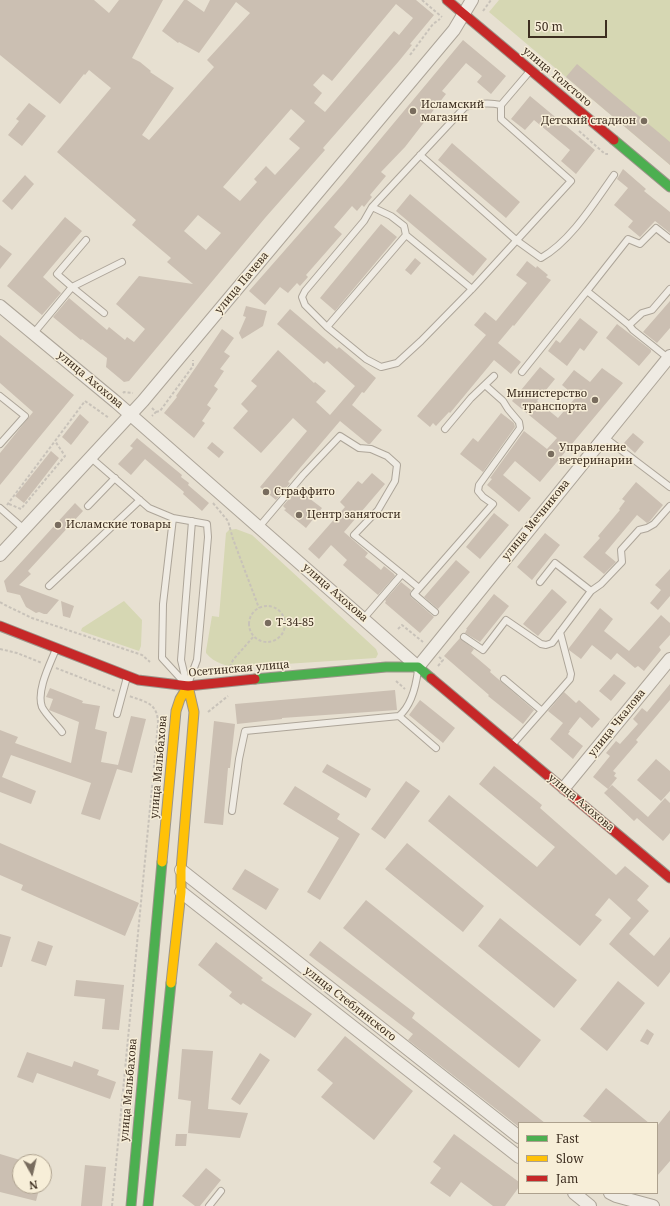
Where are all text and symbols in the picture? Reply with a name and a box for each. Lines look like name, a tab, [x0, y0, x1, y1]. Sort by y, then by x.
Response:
scale bar	[530, 12, 609, 38]
text: 50 m	[535, 18, 563, 35]
street label: улица Толстого	[520, 44, 594, 110]
place label: Исламский магазин	[421, 98, 484, 124]
marker: Исламский магазин	[408, 106, 418, 116]
place label: Детский стадион	[541, 114, 636, 128]
marker: Детский стадион	[639, 116, 649, 126]
street label: улица Пачева	[212, 249, 272, 317]
street label: улица Ахохова	[54, 348, 126, 412]
place label: Министерство транспорта	[506, 387, 587, 413]
marker: Министерство транспорта	[590, 395, 600, 405]
place label: Управление ветеринарии	[559, 441, 633, 467]
marker: Управление ветеринарии	[546, 449, 556, 459]
street label: улица Мечникова	[499, 477, 573, 563]
place label: Сграффито	[274, 485, 335, 499]
marker: Сграффито	[261, 487, 271, 497]
place label: Центр занятости	[307, 508, 401, 522]
marker: Центр занятости	[294, 510, 304, 520]
place label: Исламские товары	[66, 518, 171, 532]
marker: Исламские товары	[53, 520, 63, 530]
street label: улица Ахохова	[300, 561, 370, 625]
place label: Т-34-85	[276, 616, 314, 630]
marker: Т-34-85	[263, 618, 273, 628]
street label: Осетинская улица	[188, 658, 290, 680]
street label: улица Чкалова	[586, 686, 648, 760]
street label: улица Мальбахова	[148, 715, 170, 819]
street label: улица Ахохова	[545, 771, 617, 835]
street label: улица Стеблинского	[301, 964, 399, 1044]
street label: улица Мальбахова	[118, 1038, 140, 1142]
legend	[518, 1122, 658, 1194]
text: Fast	[556, 1130, 579, 1147]
text: Slow	[556, 1150, 584, 1167]
north arrow	[12, 1154, 52, 1194]
text: Jam	[556, 1170, 578, 1187]
text: N	[28, 1177, 39, 1193]

